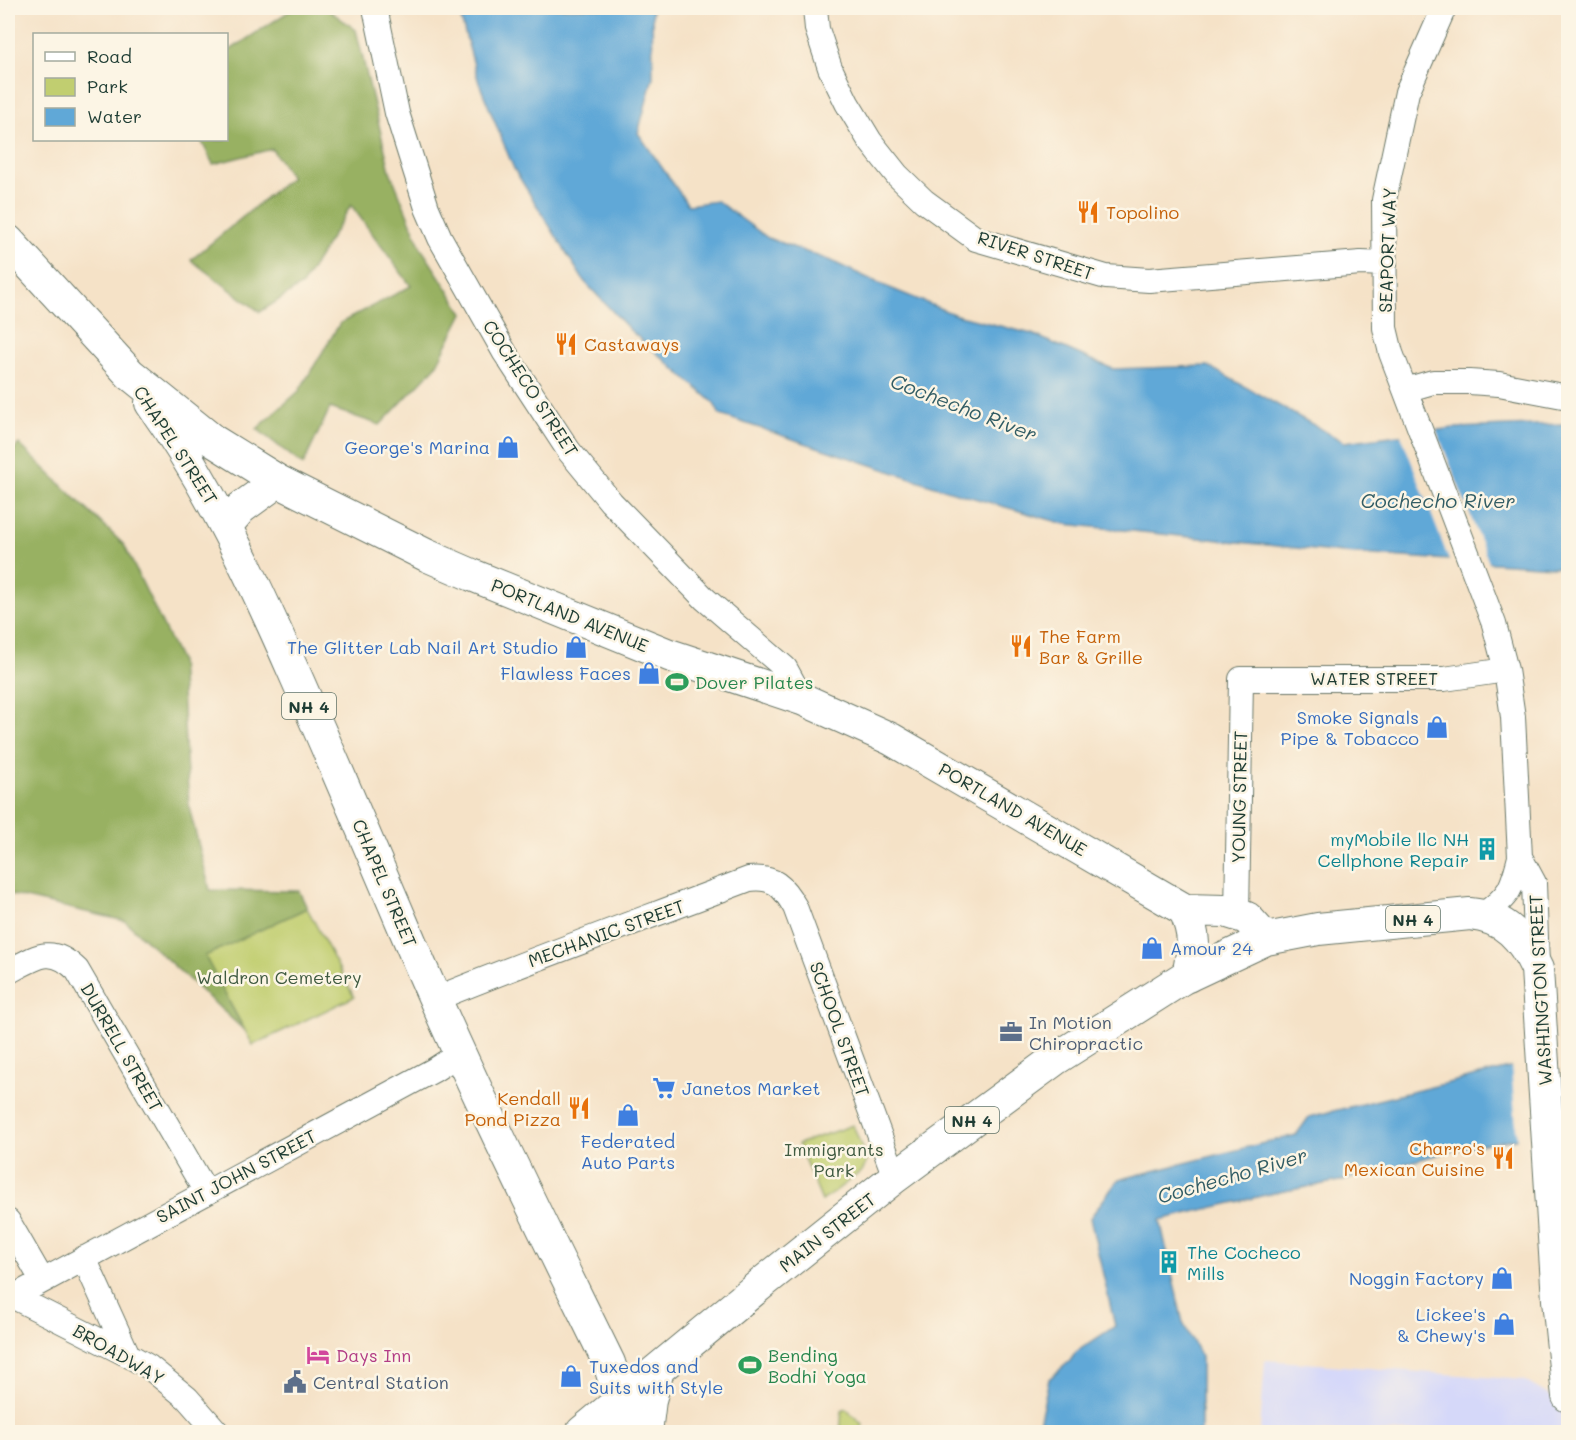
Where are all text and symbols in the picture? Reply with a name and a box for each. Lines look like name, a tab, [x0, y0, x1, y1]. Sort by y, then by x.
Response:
legend	[33, 33, 228, 141]
text: Road	[87, 44, 132, 68]
text: Park	[87, 74, 128, 98]
text: Water	[87, 104, 142, 128]
street label: SEAPORT WAY	[1373, 187, 1401, 313]
restaurant icon: Topolino	[1075, 199, 1101, 225]
place label: Topolino	[1106, 200, 1179, 224]
street label: RIVER STREET	[975, 225, 1097, 285]
street label: COCHECO STREET	[478, 315, 584, 461]
restaurant icon: Castaways	[553, 331, 579, 357]
place label: Castaways	[584, 332, 679, 356]
water label: Cochecho River	[887, 367, 1041, 447]
street label: CHAPEL STREET	[129, 381, 223, 509]
shop icon: George's Marina	[495, 434, 521, 460]
place label: George's Marina	[344, 435, 490, 459]
water label: Cochecho River	[1361, 487, 1515, 513]
street label: PORTLAND AVENUE	[488, 573, 652, 657]
place label: The Farm Bar & Grille	[1039, 624, 1143, 669]
restaurant icon: The Farm Bar & Grille	[1008, 633, 1034, 659]
shop icon: The Glitter Lab Nail Art Studio	[563, 634, 589, 660]
place label: The Glitter Lab Nail Art Studio	[287, 635, 558, 659]
shop icon: Flawless Faces	[636, 660, 662, 686]
place label: Flawless Faces	[501, 661, 631, 685]
street label: WATER STREET	[1310, 666, 1438, 690]
sports icon: Dover Pilates	[664, 669, 690, 695]
place label: Dover Pilates	[695, 670, 814, 694]
road number: NH 4	[282, 693, 336, 719]
place label: Smoke Signals Pipe & Tobacco	[1281, 705, 1419, 750]
shop icon: Smoke Signals Pipe & Tobacco	[1424, 714, 1450, 740]
street label: YOUNG STREET	[1226, 730, 1252, 864]
street label: PORTLAND AVENUE	[935, 757, 1091, 861]
street label: CHAPEL STREET	[347, 815, 423, 951]
place label: myMobile llc NH Cellphone Repair	[1318, 827, 1469, 872]
building icon: myMobile llc NH Cellphone Repair	[1474, 836, 1500, 862]
street label: MECHANIC STREET	[524, 894, 688, 972]
street label: WASHINGTON STREET	[1523, 894, 1557, 1086]
road number: NH 4	[1386, 906, 1440, 932]
shop icon: Amour 24	[1139, 935, 1165, 961]
place label: Amour 24	[1170, 936, 1253, 960]
street label: SCHOOL STREET	[804, 958, 876, 1100]
park label: Waldron Cemetery	[196, 965, 362, 989]
street label: DURRELL STREET	[75, 978, 169, 1116]
place label: In Motion Chiropractic	[1029, 1010, 1143, 1055]
office icon: In Motion Chiropractic	[998, 1019, 1024, 1045]
supermarket icon: Janetos Market	[651, 1075, 677, 1101]
place label: Janetos Market	[682, 1076, 821, 1100]
place label: Kendall Pond Pizza	[464, 1086, 561, 1131]
restaurant icon: Kendall Pond Pizza	[566, 1095, 592, 1121]
shop icon: Federated Auto Parts	[615, 1102, 641, 1128]
road number: NH 4	[945, 1107, 999, 1133]
street label: SAINT JOHN STREET	[152, 1124, 320, 1228]
place label: Federated Auto Parts	[581, 1129, 675, 1174]
place label: Charro's Mexican Cuisine	[1344, 1136, 1485, 1181]
park label: Immigrants Park	[784, 1137, 884, 1182]
water label: Cochecho River	[1154, 1141, 1310, 1209]
restaurant icon: Charro's Mexican Cuisine	[1490, 1145, 1516, 1171]
street label: MAIN STREET	[774, 1187, 880, 1277]
place label: The Cocheco Mills	[1187, 1240, 1301, 1285]
building icon: The Cocheco Mills	[1156, 1249, 1182, 1275]
shop icon: Noggin Factory	[1489, 1265, 1515, 1291]
place label: Noggin Factory	[1349, 1266, 1484, 1290]
place label: Lickee's & Chewy's	[1397, 1302, 1486, 1347]
shop icon: Lickee's & Chewy's	[1491, 1311, 1517, 1337]
street label: BROADWAY	[69, 1318, 169, 1390]
hotel icon: Days Inn	[305, 1342, 331, 1368]
place label: Days Inn	[336, 1343, 411, 1367]
place label: Bending Bodhi Yoga	[768, 1343, 867, 1388]
sports icon: Bending Bodhi Yoga	[737, 1352, 763, 1378]
place label: Tuxedos and Suits with Style	[589, 1354, 723, 1399]
shop icon: Tuxedos and Suits with Style	[558, 1363, 584, 1389]
public building icon: Central Station	[282, 1369, 308, 1395]
place label: Central Station	[313, 1370, 449, 1394]

